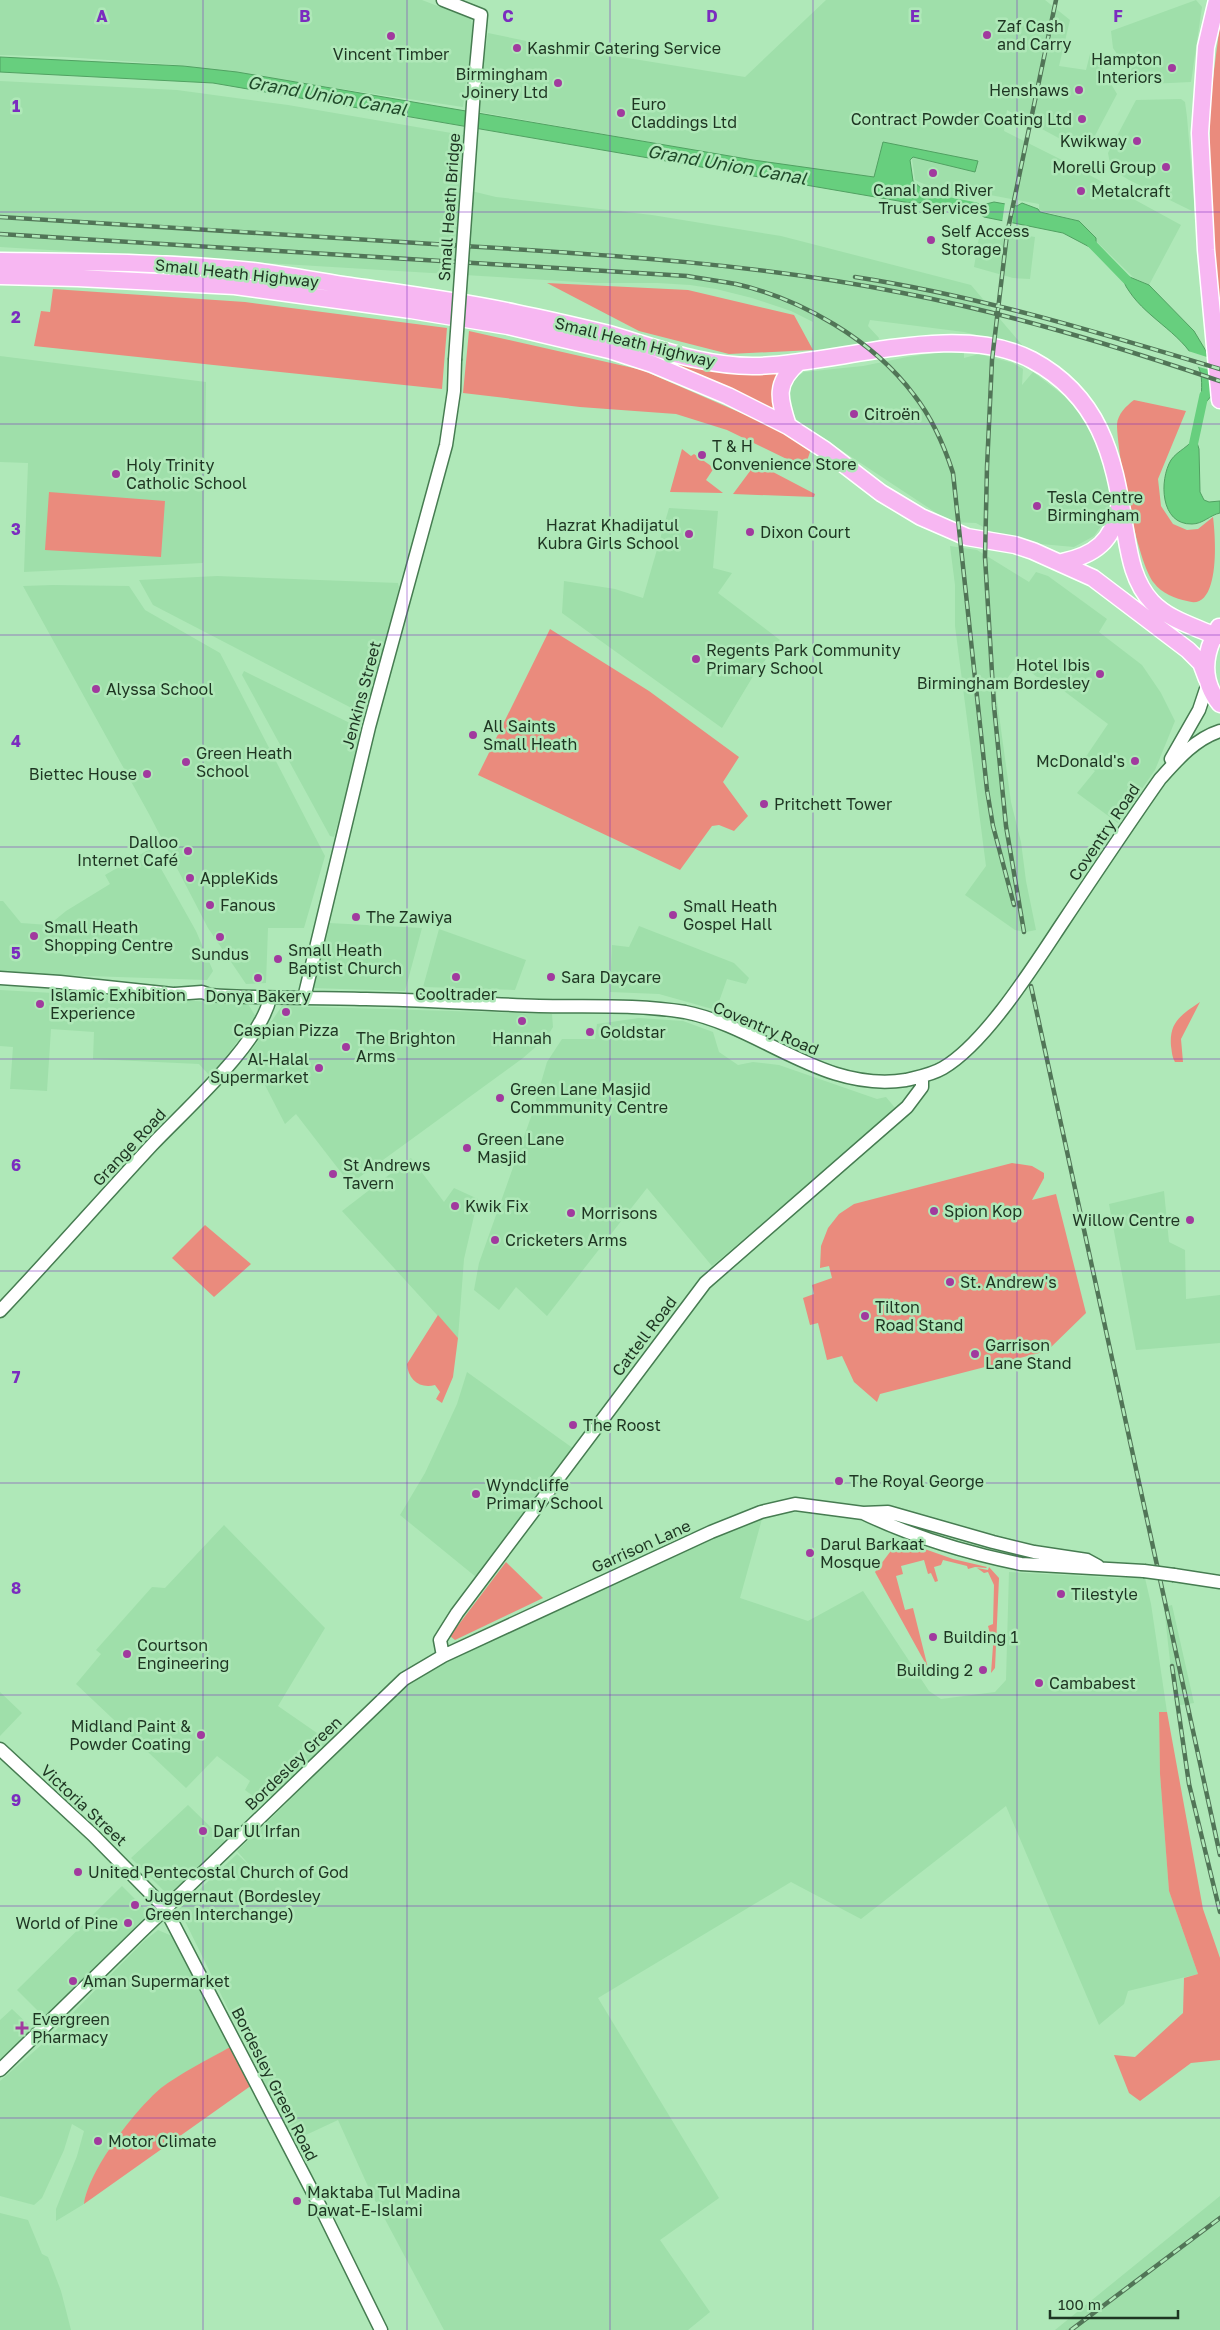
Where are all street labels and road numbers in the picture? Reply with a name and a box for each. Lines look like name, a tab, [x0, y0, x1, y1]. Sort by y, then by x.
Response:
street label: Small Heath Bridge	[434, 132, 464, 282]
street label: Small Heath Highway	[154, 254, 320, 292]
street label: Small Heath Highway	[553, 312, 717, 372]
street label: Jenkins Street	[337, 639, 385, 751]
street label: Coventry Road	[1064, 780, 1144, 884]
street label: Coventry Road	[710, 997, 822, 1059]
street label: Grange Road	[88, 1104, 170, 1190]
street label: Cattell Road	[607, 1292, 681, 1380]
street label: Garrison Lane	[588, 1515, 694, 1577]
street label: Bordesley Green	[241, 1712, 345, 1814]
street label: Victoria Street	[37, 1760, 131, 1850]
street label: Bordesley Green Road	[228, 2004, 322, 2164]

